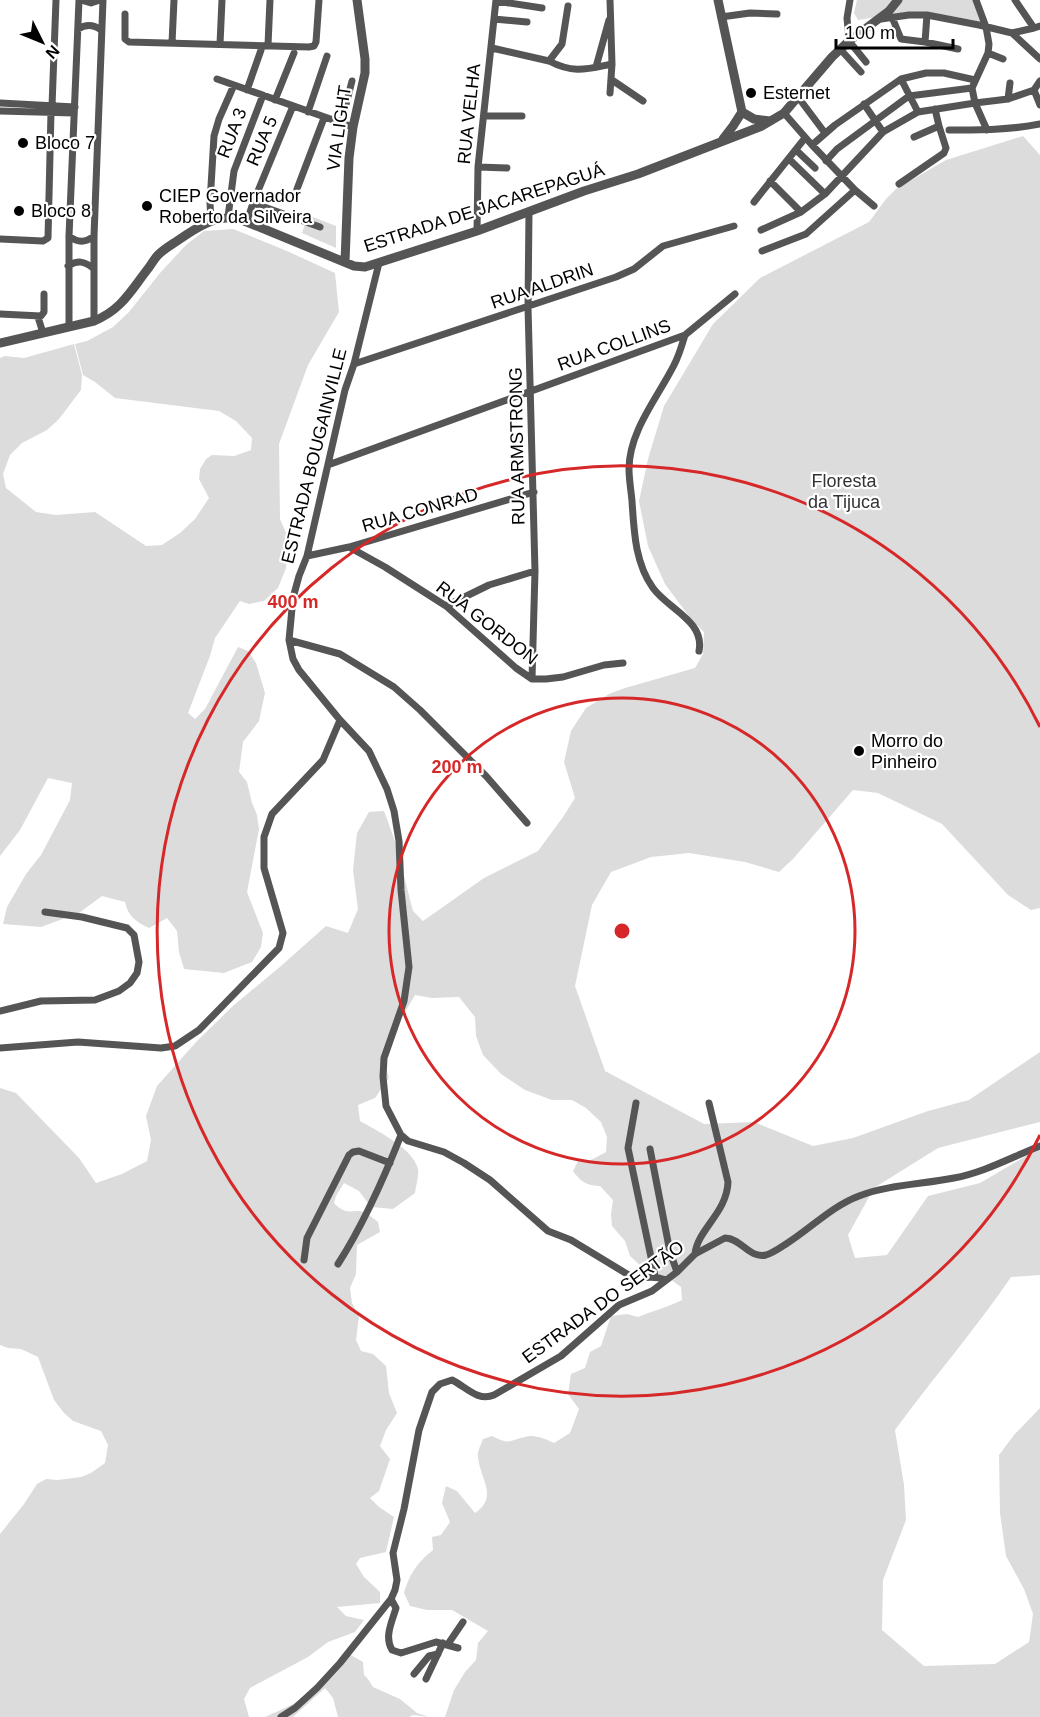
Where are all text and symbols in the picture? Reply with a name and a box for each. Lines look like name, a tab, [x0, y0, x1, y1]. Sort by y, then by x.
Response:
north arrow	[12, 12, 72, 72]
scale bar	[836, 12, 953, 50]
text: 100 m	[845, 23, 895, 43]
text: N	[42, 42, 63, 62]
street label: RUA VELHA	[454, 63, 484, 165]
place label: Esternet	[763, 83, 830, 103]
street label: VIA LIGHT	[323, 84, 355, 172]
marker: Esternet	[744, 86, 758, 100]
street label: RUA 3	[213, 105, 251, 161]
street label: RUA 5	[243, 113, 281, 169]
place label: Bloco 7	[35, 133, 95, 153]
marker: Bloco 7	[16, 136, 30, 150]
street label: ESTRADA DE JACAREPAGUÁ	[361, 160, 607, 256]
place label: CIEP Governador Roberto da Silveira	[159, 186, 313, 227]
marker: CIEP Governador Roberto da Silveira	[140, 199, 154, 213]
place label: Bloco 8	[31, 201, 91, 221]
marker: Bloco 8	[12, 204, 26, 218]
street label: RUA ALDRIN	[488, 259, 596, 313]
street label: RUA COLLINS	[555, 315, 673, 375]
street label: ESTRADA BOUGAINVILLE	[278, 346, 350, 566]
street label: RUA ARMSTRONG	[506, 367, 528, 525]
park label: Floresta da Tijuca	[808, 471, 881, 512]
street label: RUA CONRAD	[360, 484, 480, 536]
street label: RUA GORDON	[432, 577, 542, 669]
text: 400 m	[267, 592, 319, 612]
place label: Morro do Pinheiro	[871, 731, 943, 772]
marker: Morro do Pinheiro	[852, 744, 866, 758]
text: 200 m	[431, 757, 483, 777]
centre of rings	[612, 921, 632, 941]
street label: ESTRADA DO SERTÃO	[518, 1236, 688, 1367]

